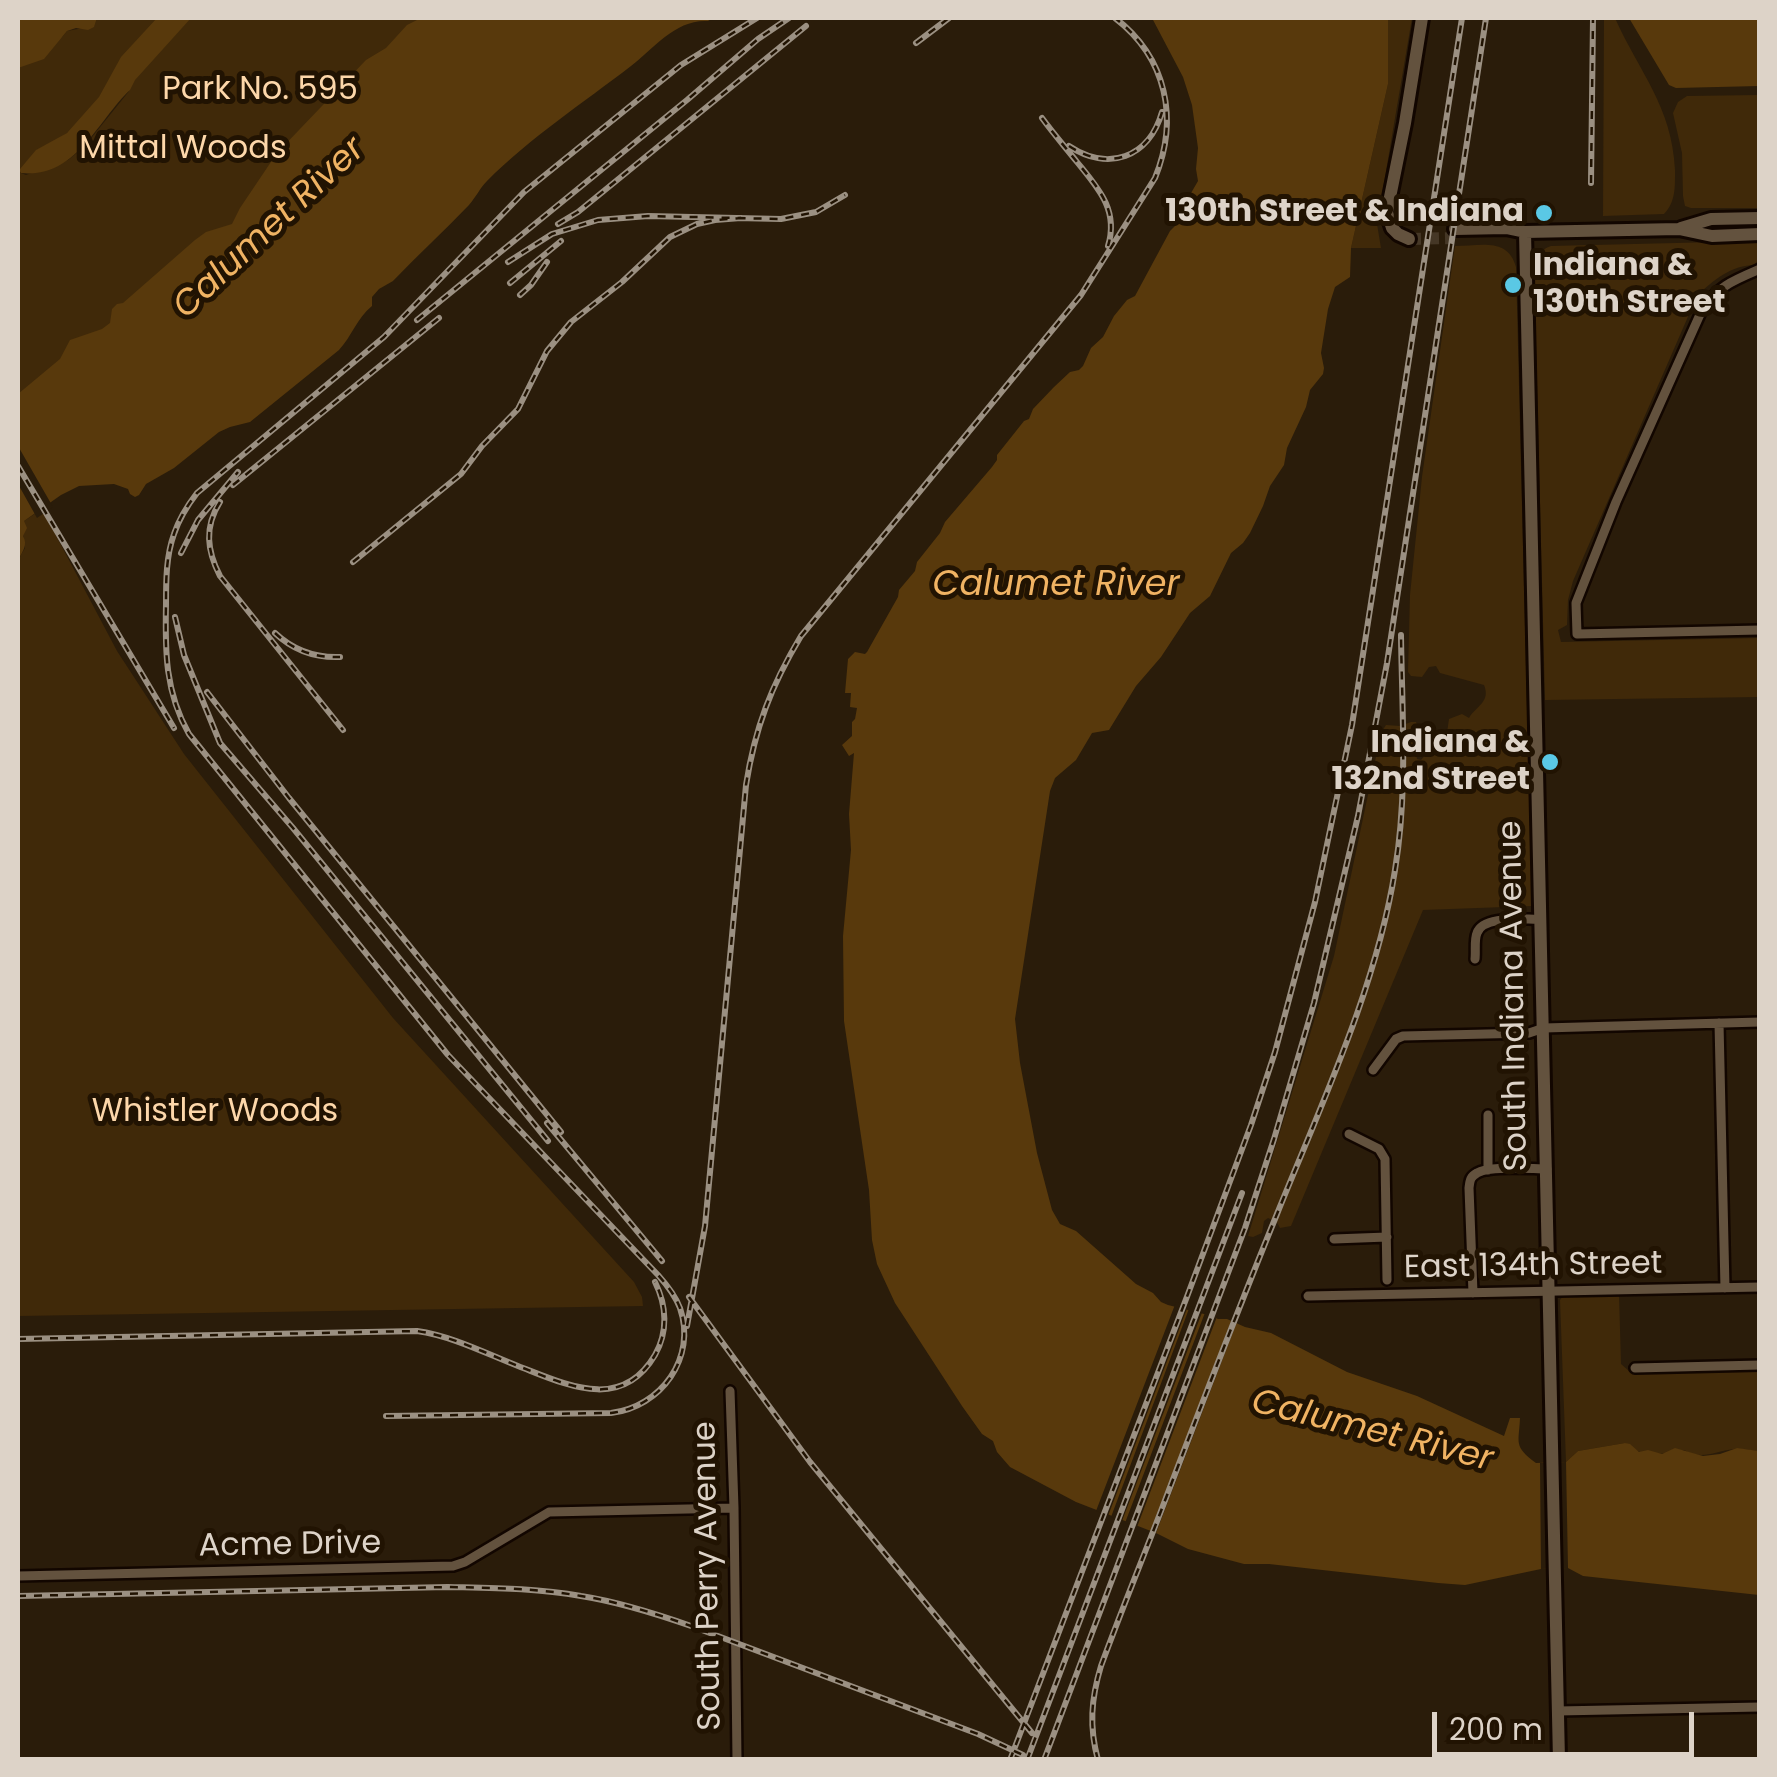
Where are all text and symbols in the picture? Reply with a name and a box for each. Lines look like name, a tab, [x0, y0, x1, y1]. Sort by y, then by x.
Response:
park label: Park No. 595	[162, 72, 358, 110]
water label: Calumet River	[165, 129, 375, 329]
park label: Mittal Woods	[79, 131, 287, 169]
place label: 130th Street & Indiana	[1165, 194, 1524, 232]
marker: 130th Street & Indiana	[1533, 202, 1555, 224]
place label: Indiana & 130th Street	[1533, 248, 1725, 323]
marker: Indiana & 130th Street	[1502, 274, 1524, 296]
water label: Calumet River	[933, 565, 1179, 607]
place label: Indiana & 132nd Street	[1331, 725, 1530, 800]
marker: Indiana & 132nd Street	[1539, 751, 1561, 773]
street label: South Indiana Avenue	[1493, 820, 1537, 1172]
park label: Whistler Woods	[92, 1094, 338, 1132]
street label: East 134th Street	[1403, 1246, 1663, 1288]
water label: Calumet River	[1247, 1382, 1497, 1482]
street label: South Perry Avenue	[687, 1421, 731, 1731]
street label: Acme Drive	[198, 1525, 382, 1567]
scale bar	[1437, 1692, 1700, 1754]
text: 200 m	[1449, 1708, 1543, 1751]

